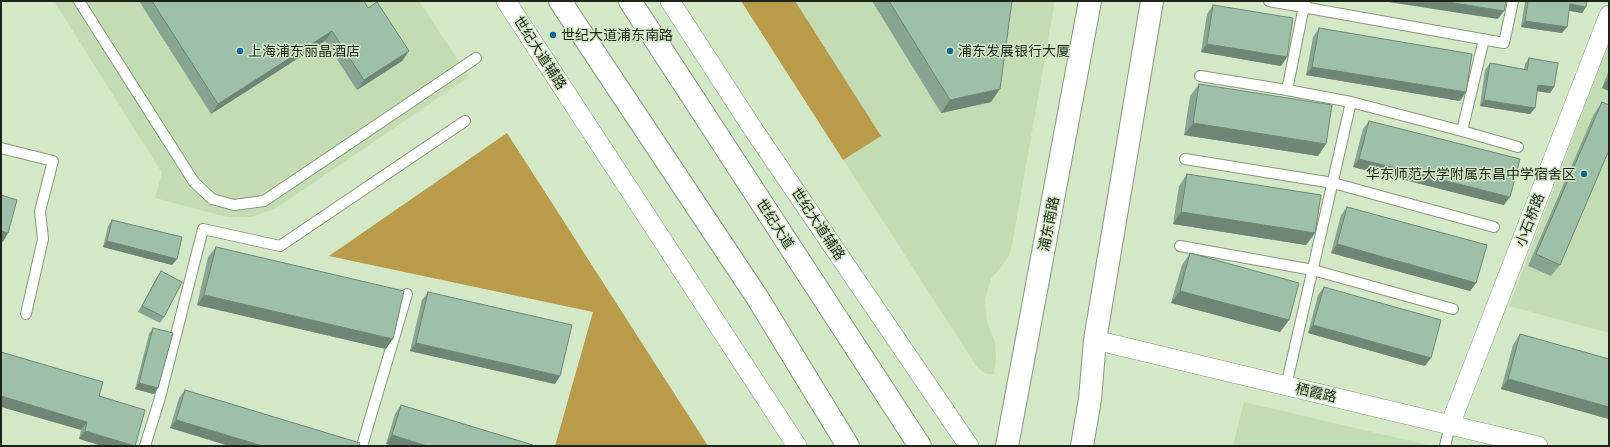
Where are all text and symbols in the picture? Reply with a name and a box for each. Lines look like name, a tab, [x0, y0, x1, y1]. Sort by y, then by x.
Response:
street label: 世纪大道辅路	[510, 13, 570, 93]
place label: 世纪大道浦东南路	[561, 27, 673, 43]
marker: 世纪大道浦东南路	[548, 30, 558, 40]
place label: 上海浦东丽晶酒店	[248, 43, 360, 59]
place label: 浦东发展银行大厦	[958, 43, 1070, 59]
marker: 上海浦东丽晶酒店	[235, 46, 245, 56]
marker: 浦东发展银行大厦	[945, 46, 955, 56]
place label: 华东师范大学附属东昌中学宿舍区	[1366, 166, 1576, 182]
marker: 华东师范大学附属东昌中学宿舍区	[1579, 169, 1589, 179]
street label: 世纪大道辅路	[788, 184, 848, 264]
street label: 小石桥路	[1512, 191, 1548, 249]
street label: 浦东南路	[1035, 195, 1063, 253]
street label: 世纪大道	[753, 196, 797, 252]
street label: 栖霞路	[1294, 380, 1338, 406]

